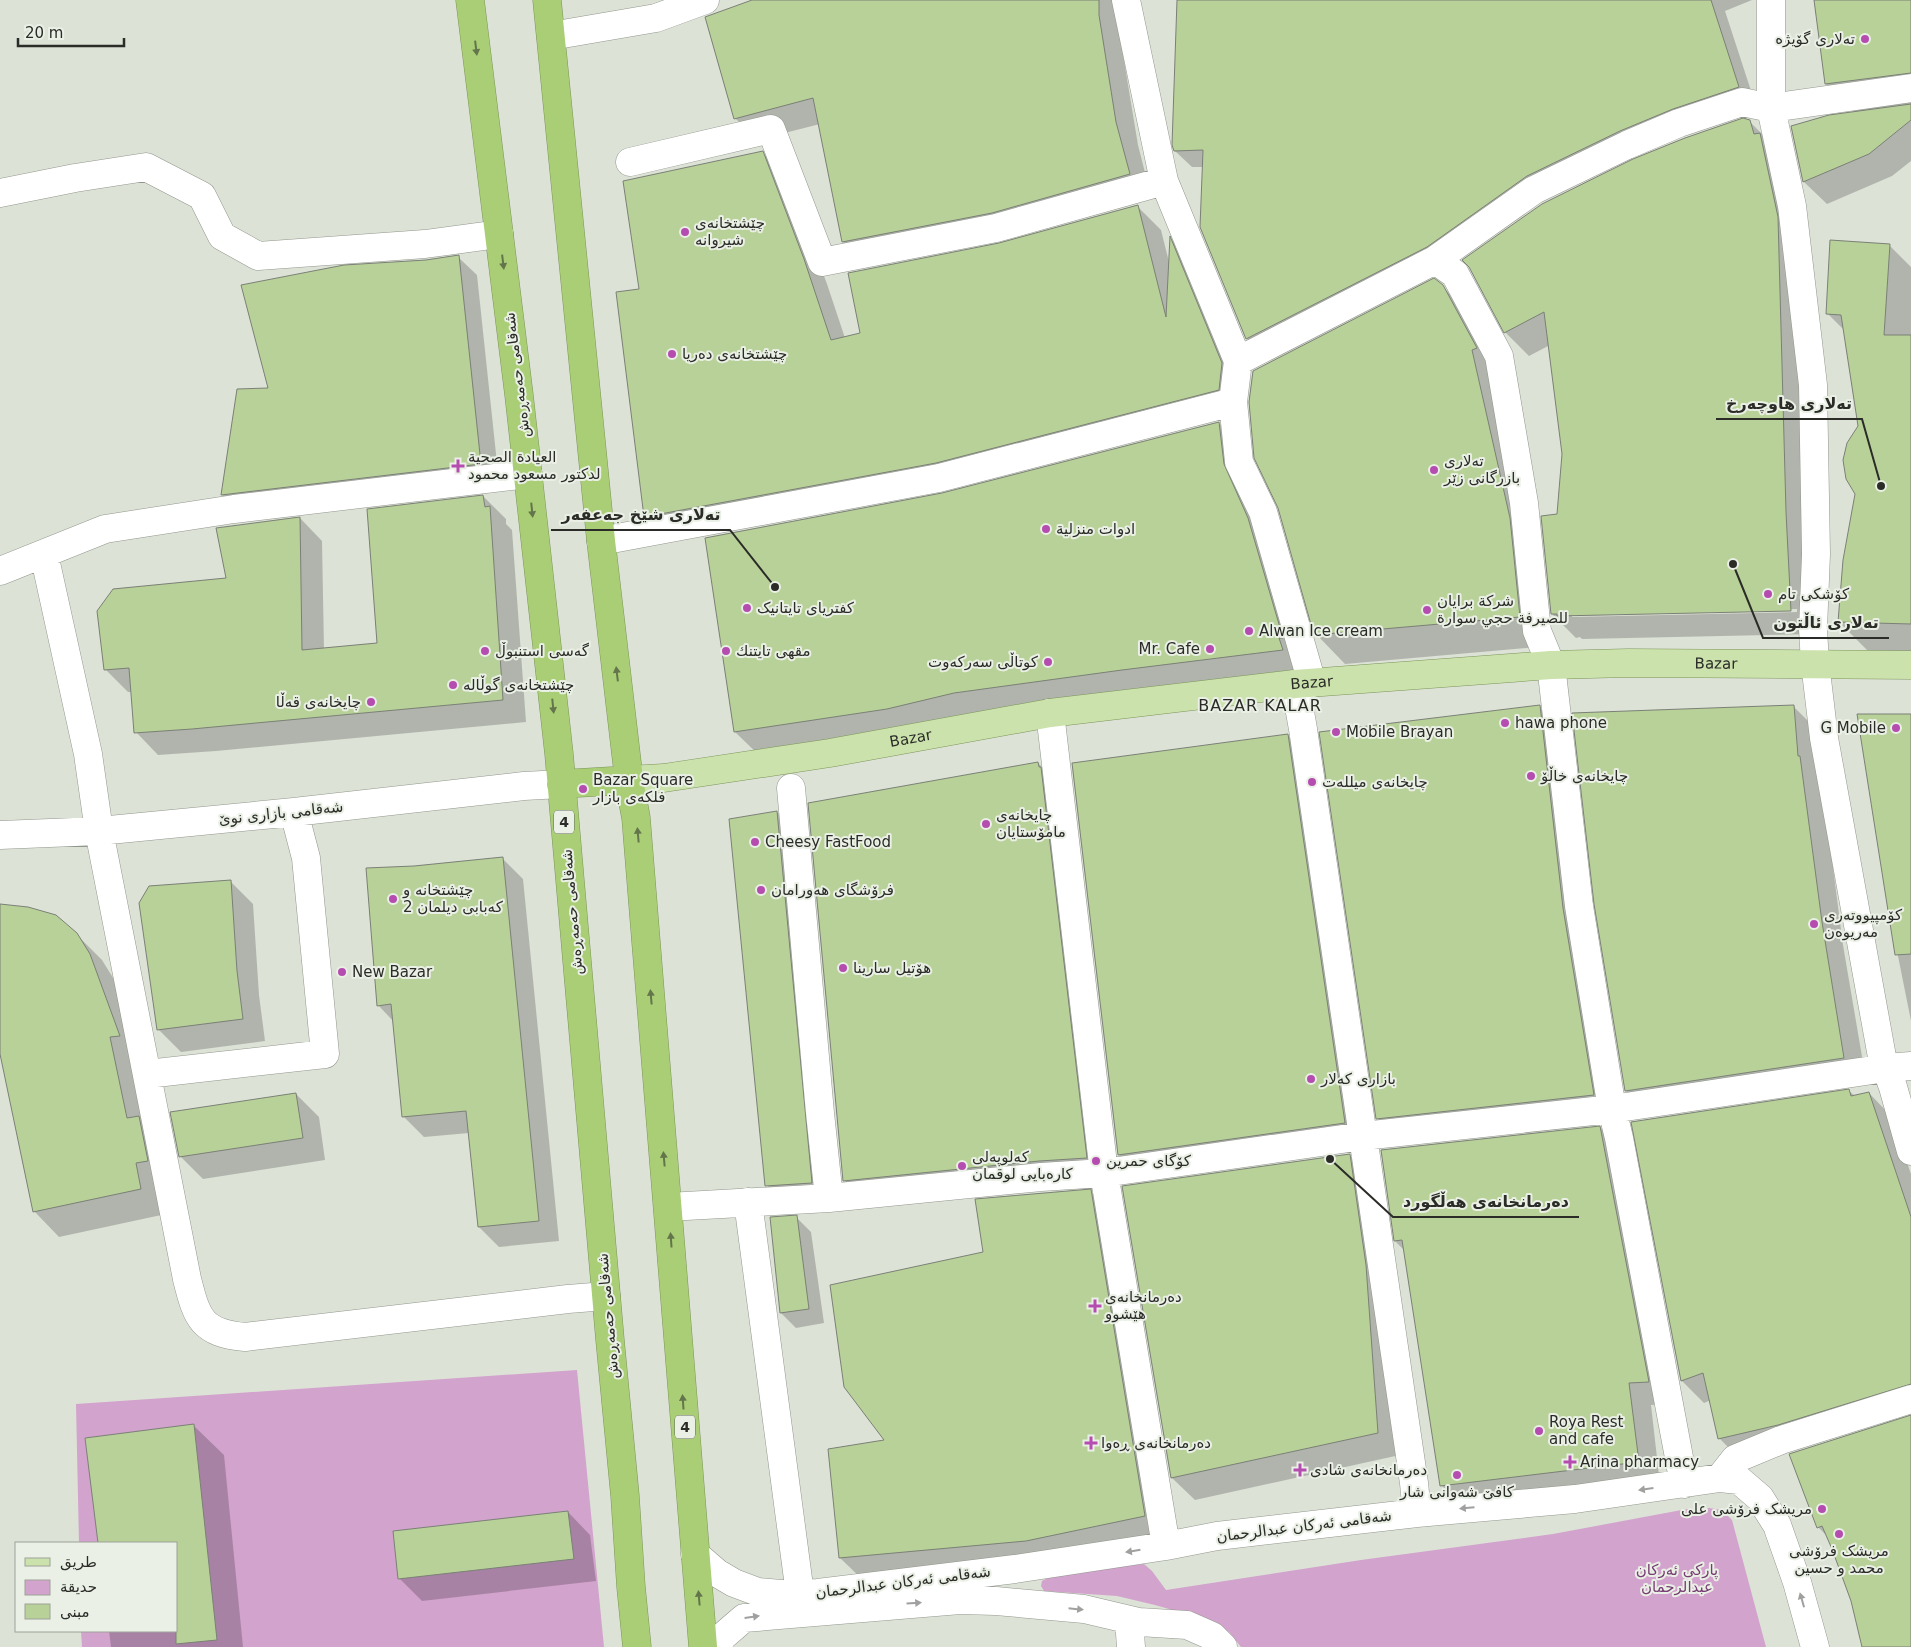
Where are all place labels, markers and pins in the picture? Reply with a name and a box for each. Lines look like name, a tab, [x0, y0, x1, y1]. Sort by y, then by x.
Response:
place label: تەلاری گۆیژە	[1775, 30, 1855, 48]
marker: تەلاری گۆیژە	[1859, 33, 1871, 45]
place label: چێشتخانەی شیروانە	[695, 214, 765, 249]
marker: چێشتخانەی شیروانە	[679, 226, 691, 238]
place label: چێشتخانەی دەریا	[682, 345, 787, 363]
marker: چێشتخانەی دەریا	[666, 348, 678, 360]
callout: تەلاری هاوچەرخ	[1716, 388, 1862, 419]
place label: العيادة الصحية لدكتور مسعود محمود	[468, 448, 601, 483]
place label: تەلاری بازرگانی زێر	[1443, 452, 1520, 487]
marker: العيادة الصحية لدكتور مسعود محمود	[452, 460, 464, 472]
marker: تەلاری بازرگانی زێر	[1428, 464, 1440, 476]
callout: تەلاری شێخ جەعفەر	[551, 499, 730, 530]
place label: ادوات منزلية	[1056, 520, 1135, 538]
marker: ادوات منزلية	[1040, 523, 1052, 535]
place label: کۆشکی تام	[1778, 585, 1850, 603]
marker: کۆشکی تام	[1762, 588, 1774, 600]
place label: شركة برايان للصيرفة حجي سوارة	[1437, 592, 1568, 628]
place label: کفتریای تایتانیک	[757, 599, 855, 617]
marker: کفتریای تایتانیک	[741, 602, 753, 614]
marker: شركة برايان للصيرفة حجي سوارة	[1421, 604, 1433, 616]
callout: تەلاری ئاڵتون	[1763, 607, 1889, 638]
place label: Alwan Ice cream	[1259, 622, 1383, 640]
marker: Alwan Ice cream	[1243, 625, 1255, 637]
place label: Mr. Cafe	[1139, 640, 1200, 658]
place label: گەسی استنبوڵ	[495, 642, 590, 660]
place label: مقهى تايتنك	[736, 642, 810, 660]
marker: Mr. Cafe	[1204, 643, 1216, 655]
marker: گەسی استنبوڵ	[479, 645, 491, 657]
marker: مقهى تايتنك	[720, 645, 732, 657]
place label: کوتاڵی سەرکەوت	[928, 652, 1039, 671]
marker: کوتاڵی سەرکەوت	[1042, 656, 1054, 668]
place label: چێشتخانەی گوڵالە	[463, 675, 574, 694]
marker: چێشتخانەی گوڵالە	[447, 679, 459, 691]
place label: چایخانەی قەڵا	[276, 692, 361, 711]
marker: چایخانەی قەڵا	[365, 696, 377, 708]
place label: hawa phone	[1515, 714, 1607, 732]
marker: hawa phone	[1499, 717, 1511, 729]
place label: G Mobile	[1820, 719, 1886, 737]
marker: G Mobile	[1890, 722, 1902, 734]
place label: Mobile Brayan	[1346, 723, 1453, 741]
marker: Mobile Brayan	[1330, 726, 1342, 738]
place label: چایخانەی خاڵۆ	[1540, 766, 1628, 785]
marker: چایخانەی خاڵۆ	[1525, 770, 1537, 782]
place label: Bazar Square فلکەی بازار	[592, 771, 693, 806]
place label: چایخانەی میللەت	[1322, 773, 1428, 791]
marker: چایخانەی میللەت	[1306, 776, 1318, 788]
marker: Bazar Square فلکەی بازار	[577, 783, 589, 795]
place label: چایخانەی مامۆستایان	[996, 806, 1066, 841]
marker: چایخانەی مامۆستایان	[980, 818, 992, 830]
place label: Cheesy FastFood	[765, 833, 891, 851]
marker: Cheesy FastFood	[749, 836, 761, 848]
place label: چێشتخانە و کەبابی دیلمان 2	[402, 881, 504, 916]
place label: فرۆشگای هەورامان	[771, 881, 894, 899]
marker: فرۆشگای هەورامان	[755, 884, 767, 896]
marker: چێشتخانە و کەبابی دیلمان 2	[387, 893, 399, 905]
place label: کۆمپیووتەری مەریوەن	[1824, 906, 1903, 941]
marker: کۆمپیووتەری مەریوەن	[1808, 918, 1820, 930]
place label: هۆتیل سارینا	[853, 959, 931, 977]
marker: هۆتیل سارینا	[837, 962, 849, 974]
place label: New Bazar	[352, 963, 433, 981]
marker: New Bazar	[336, 966, 348, 978]
place label: بازاری کەلار	[1320, 1070, 1396, 1088]
marker: بازاری کەلار	[1305, 1073, 1317, 1085]
place label: کەلوپەلی کارەبایی لوقمان	[972, 1148, 1074, 1183]
place label: کۆگای حمرین	[1106, 1152, 1192, 1170]
marker: کۆگای حمرین	[1090, 1155, 1102, 1167]
marker: کەلوپەلی کارەبایی لوقمان	[956, 1160, 968, 1172]
callout: دەرمانخانەی هەڵگورد	[1393, 1186, 1579, 1217]
place label: دەرمانخانەی هێشوو	[1104, 1288, 1182, 1323]
marker: دەرمانخانەی هێشوو	[1089, 1300, 1101, 1312]
place label: Roya Rest and cafe	[1549, 1413, 1624, 1448]
marker: Roya Rest and cafe	[1533, 1425, 1545, 1437]
place label: دەرمانخانەی ڕەوا	[1101, 1434, 1211, 1452]
marker: دەرمانخانەی ڕەوا	[1085, 1437, 1097, 1449]
place label: Arina pharmacy	[1580, 1453, 1699, 1471]
marker: Arina pharmacy	[1564, 1456, 1576, 1468]
place label: دەرمانخانەی شادی	[1310, 1461, 1427, 1479]
marker: دەرمانخانەی شادی	[1294, 1464, 1306, 1476]
marker: کافێ شەوانی شار	[1451, 1469, 1463, 1481]
place label: کافێ شەوانی شار	[1399, 1483, 1515, 1501]
place label: مریشک فرۆشی علی	[1681, 1500, 1812, 1518]
marker: مریشک فرۆشی علی	[1816, 1503, 1828, 1515]
marker: مریشک فرۆشی محمد و حسین	[1833, 1528, 1845, 1540]
place label: مریشک فرۆشی محمد و حسین	[1789, 1542, 1889, 1577]

